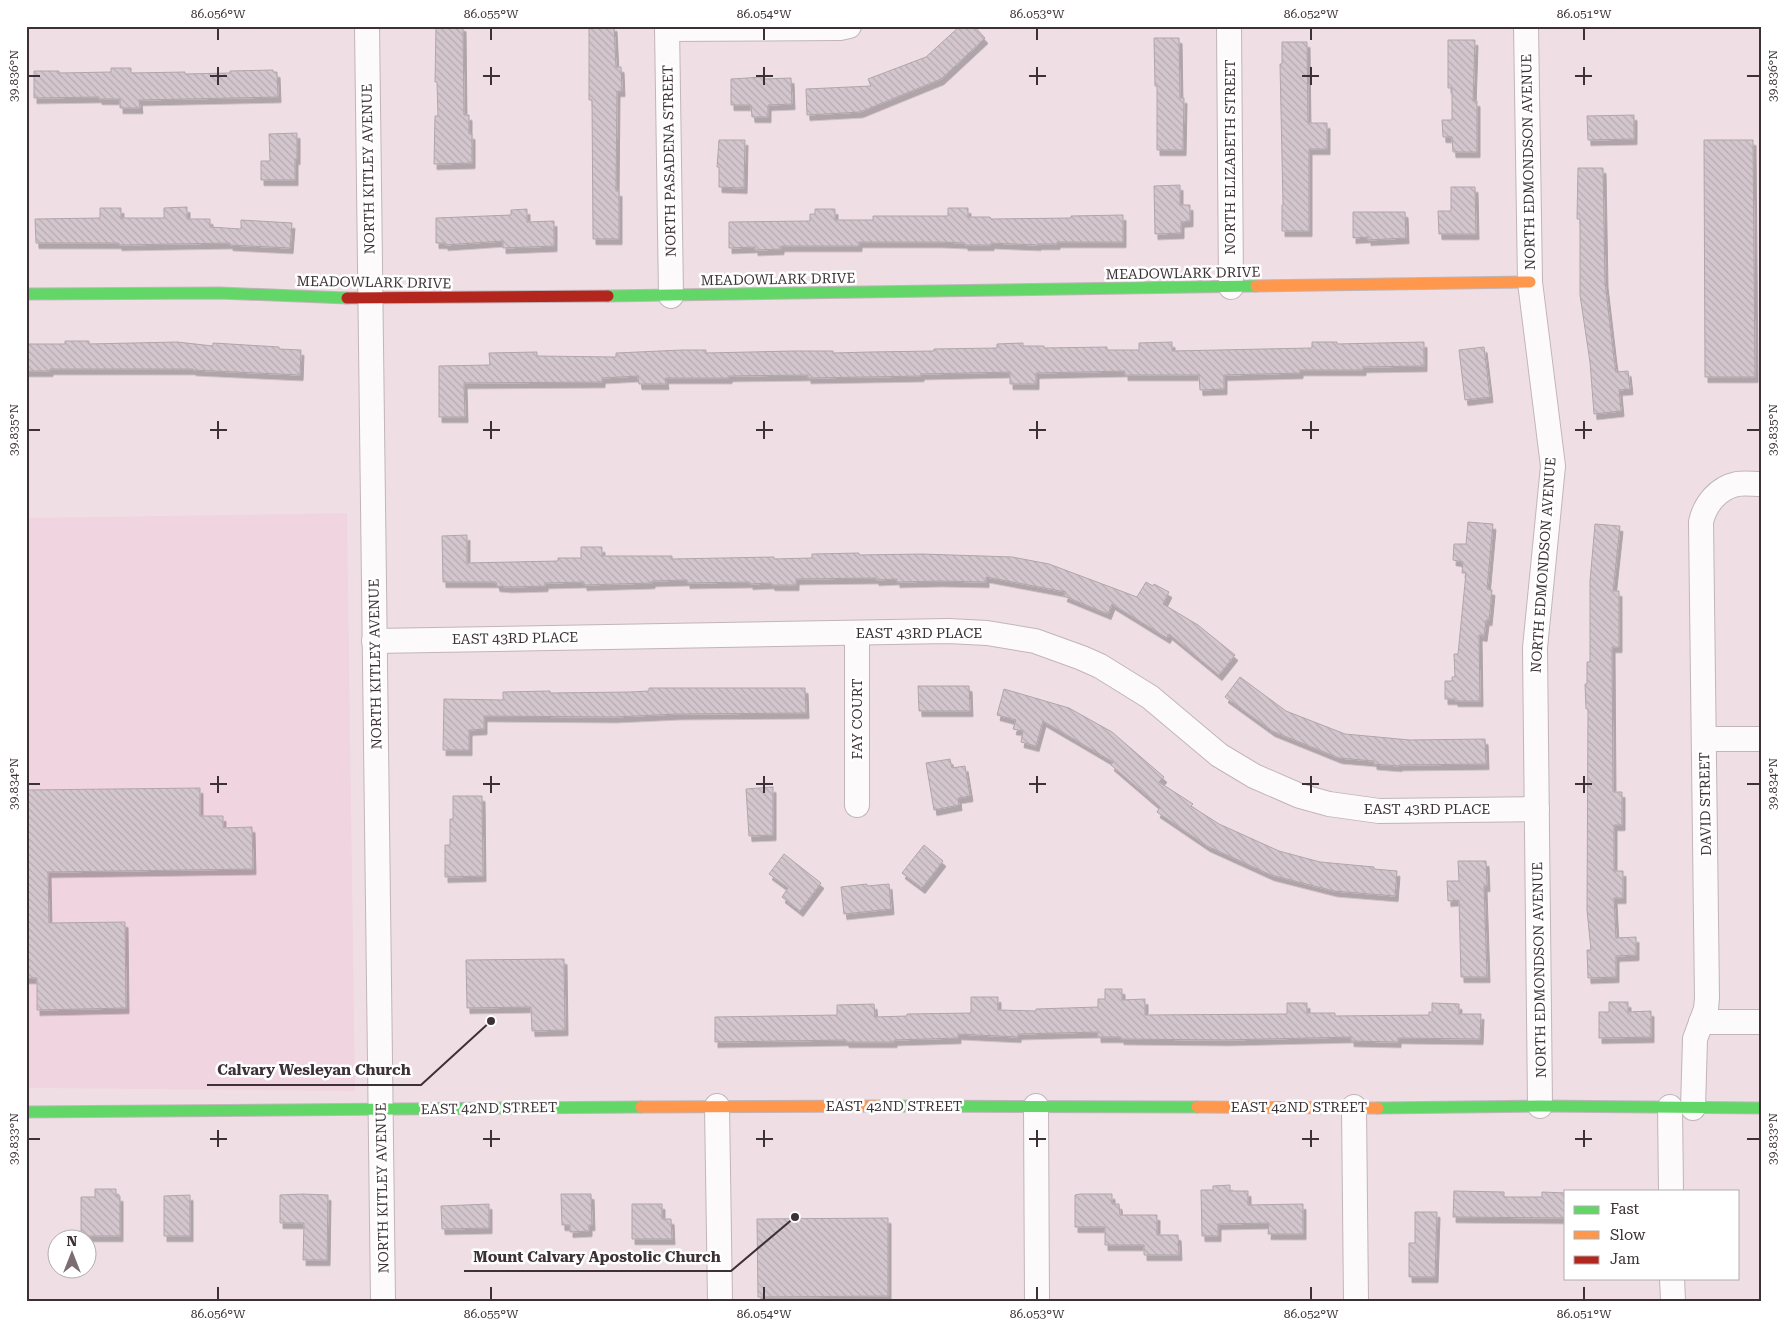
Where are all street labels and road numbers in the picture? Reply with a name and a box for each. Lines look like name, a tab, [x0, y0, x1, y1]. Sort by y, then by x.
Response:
street label: NORTH EDMONDSON AVENUE	[1518, 54, 1538, 270]
street label: NORTH ELIZABETH STREET	[1222, 59, 1238, 255]
street label: NORTH PASADENA STREET	[659, 65, 679, 257]
street label: NORTH KITLEY AVENUE	[359, 83, 377, 255]
street label: MEADOWLARK DRIVE	[1106, 264, 1260, 282]
street label: MEADOWLARK DRIVE	[701, 270, 855, 288]
street label: MEADOWLARK DRIVE	[297, 273, 451, 291]
street label: NORTH EDMONDSON AVENUE	[1527, 457, 1559, 673]
street label: NORTH KITLEY AVENUE	[366, 578, 384, 750]
street label: EAST 43RD PLACE	[856, 625, 982, 641]
street label: EAST 43RD PLACE	[452, 629, 578, 647]
street label: FAY COURT	[849, 678, 865, 760]
street label: DAVID STREET	[1696, 752, 1714, 856]
street label: EAST 43RD PLACE	[1364, 801, 1490, 817]
street label: NORTH EDMONDSON AVENUE	[1529, 862, 1549, 1078]
street label: EAST 42ND STREET	[826, 1098, 962, 1114]
street label: EAST 42ND STREET	[421, 1099, 557, 1117]
street label: EAST 42ND STREET	[1231, 1099, 1367, 1115]
street label: NORTH KITLEY AVENUE	[373, 1102, 391, 1274]

